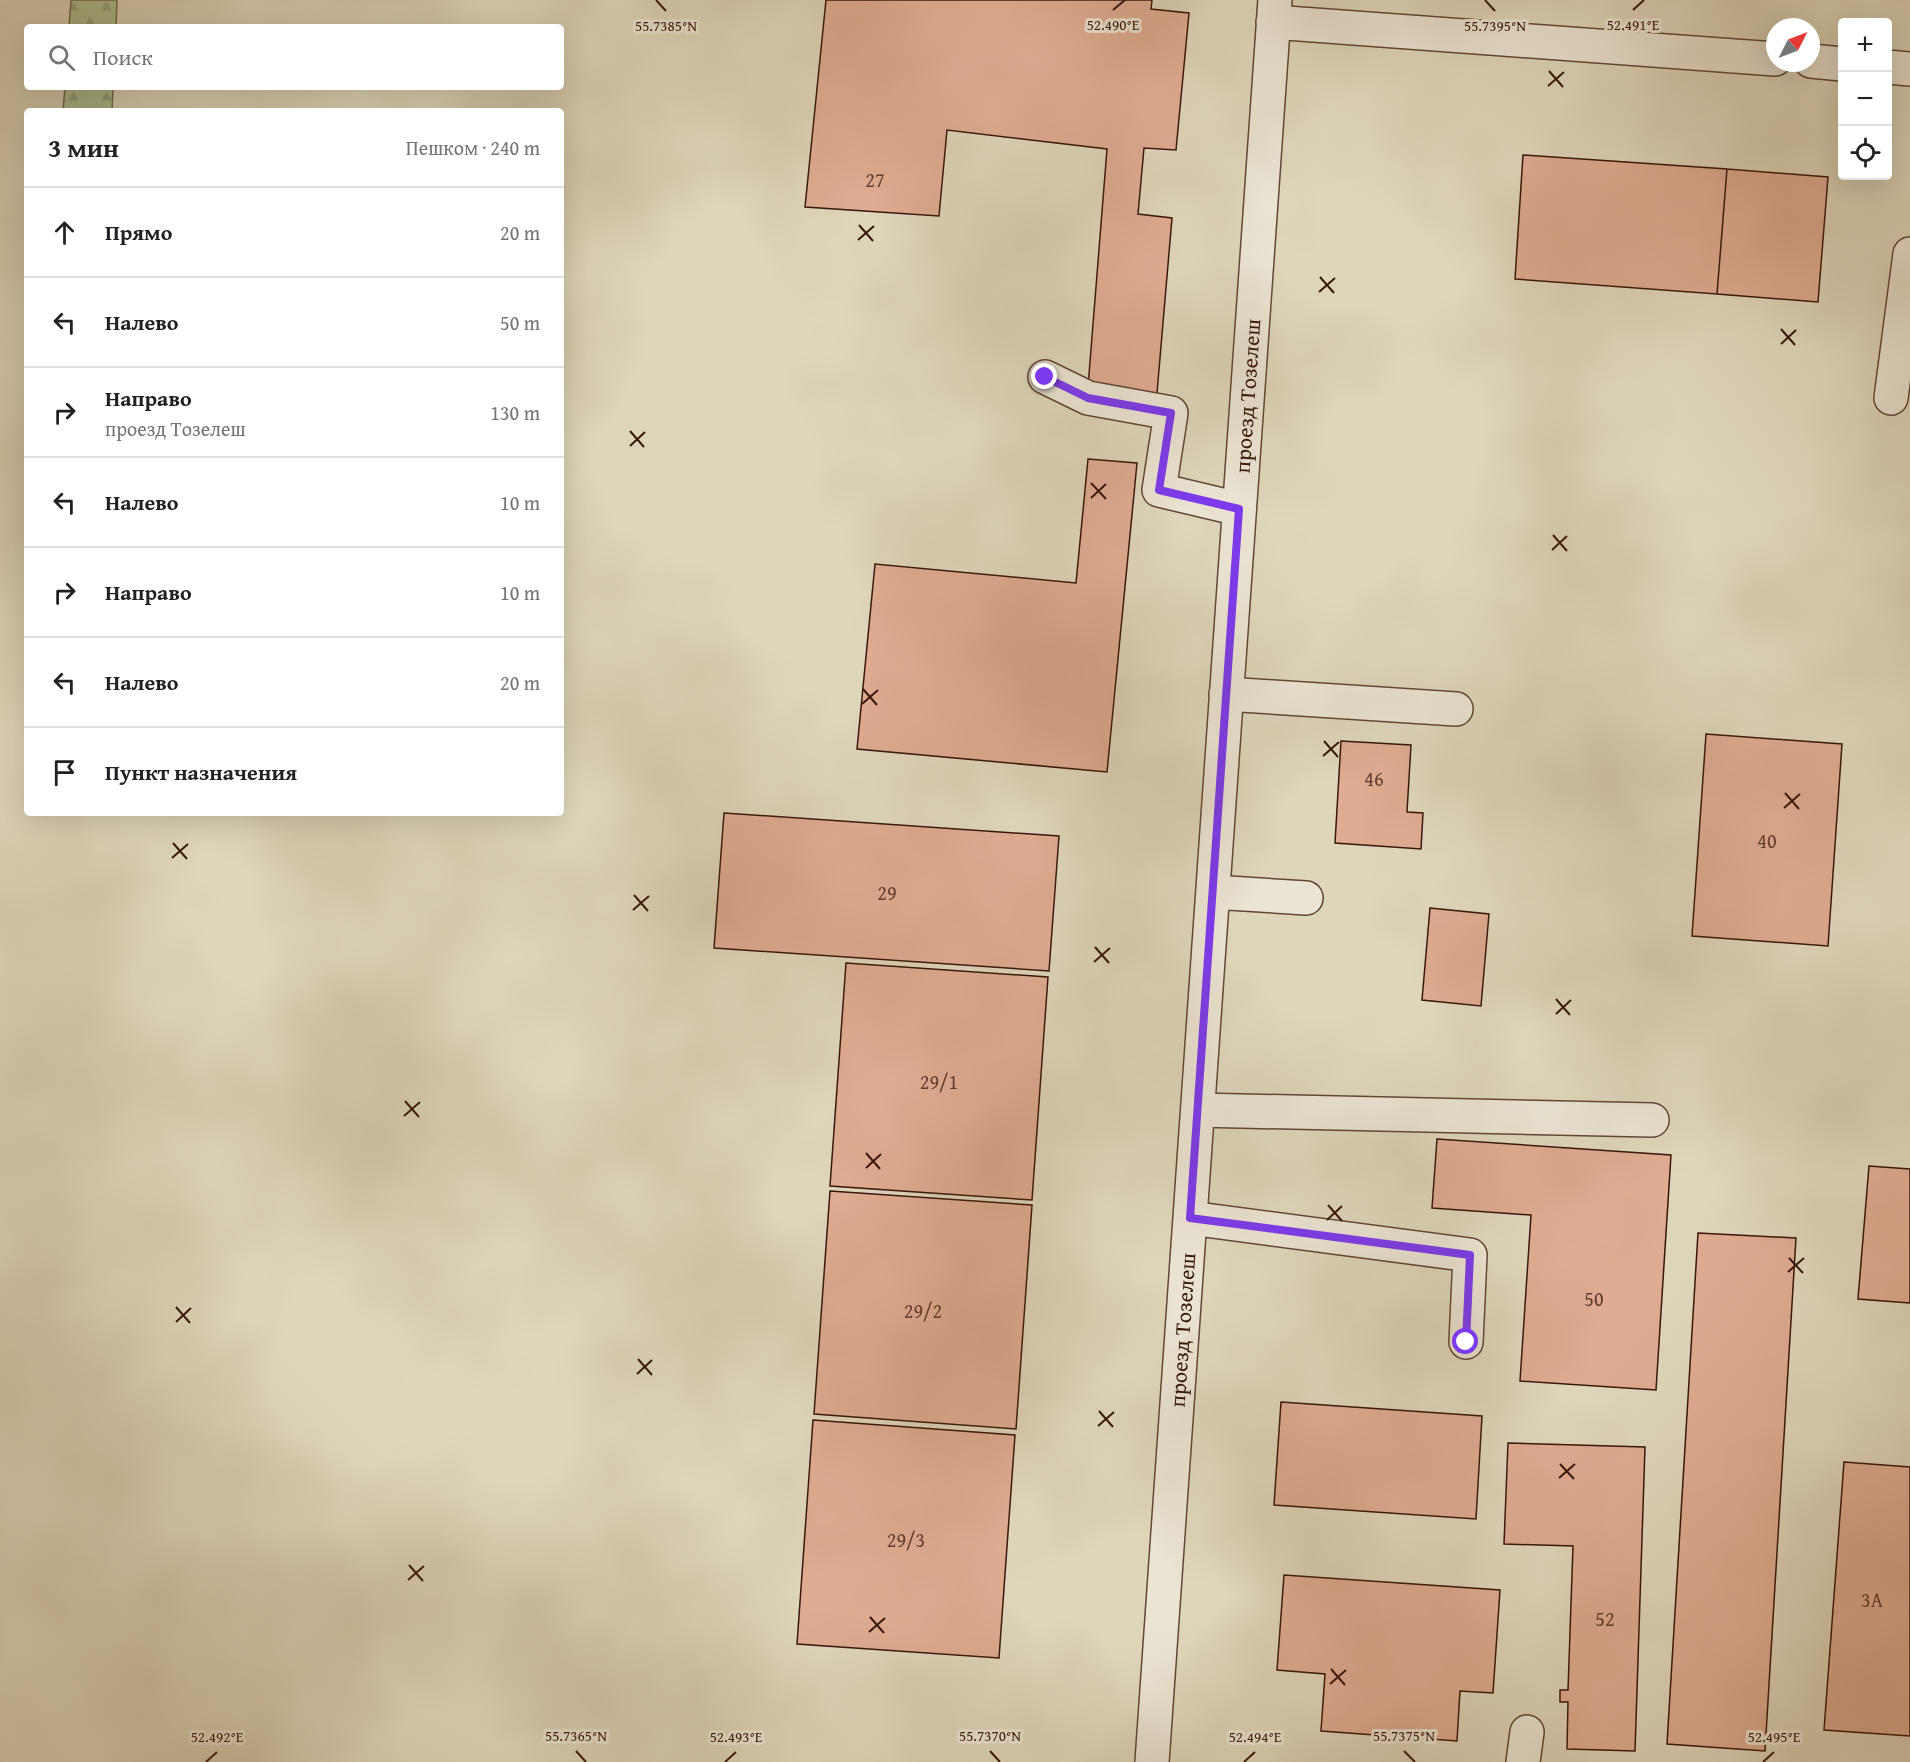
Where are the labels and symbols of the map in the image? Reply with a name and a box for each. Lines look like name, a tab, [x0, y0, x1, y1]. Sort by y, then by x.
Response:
text: 52.490°E	[1087, 14, 1140, 35]
text: 52.491°E	[1607, 14, 1660, 35]
text: 55.7385°N	[635, 15, 697, 36]
text: 55.7395°N	[1464, 15, 1526, 36]
north arrow	[1766, 18, 1820, 72]
house number: 27	[865, 165, 885, 194]
street label: проезд Тозелеш	[1226, 317, 1268, 474]
route end	[1031, 363, 1057, 389]
house number: 46	[1364, 764, 1384, 793]
house number: 40	[1757, 826, 1777, 855]
house number: 29	[877, 878, 897, 907]
house number: 29/1	[920, 1067, 958, 1096]
street label: проезд Тозелеш	[1161, 1251, 1203, 1408]
house number: 50	[1584, 1284, 1604, 1313]
house number: 29/2	[904, 1296, 942, 1325]
route start	[1452, 1328, 1478, 1354]
house number: 29/3	[887, 1525, 925, 1554]
house number: 3А	[1861, 1585, 1883, 1614]
house number: 52	[1595, 1604, 1615, 1633]
text: 55.7365°N	[545, 1725, 607, 1746]
text: 55.7370°N	[959, 1725, 1021, 1746]
text: 55.7375°N	[1373, 1725, 1435, 1746]
text: 52.492°E	[191, 1726, 244, 1747]
text: 52.493°E	[710, 1726, 763, 1747]
text: 52.494°E	[1229, 1726, 1282, 1747]
text: 52.495°E	[1748, 1726, 1801, 1747]

